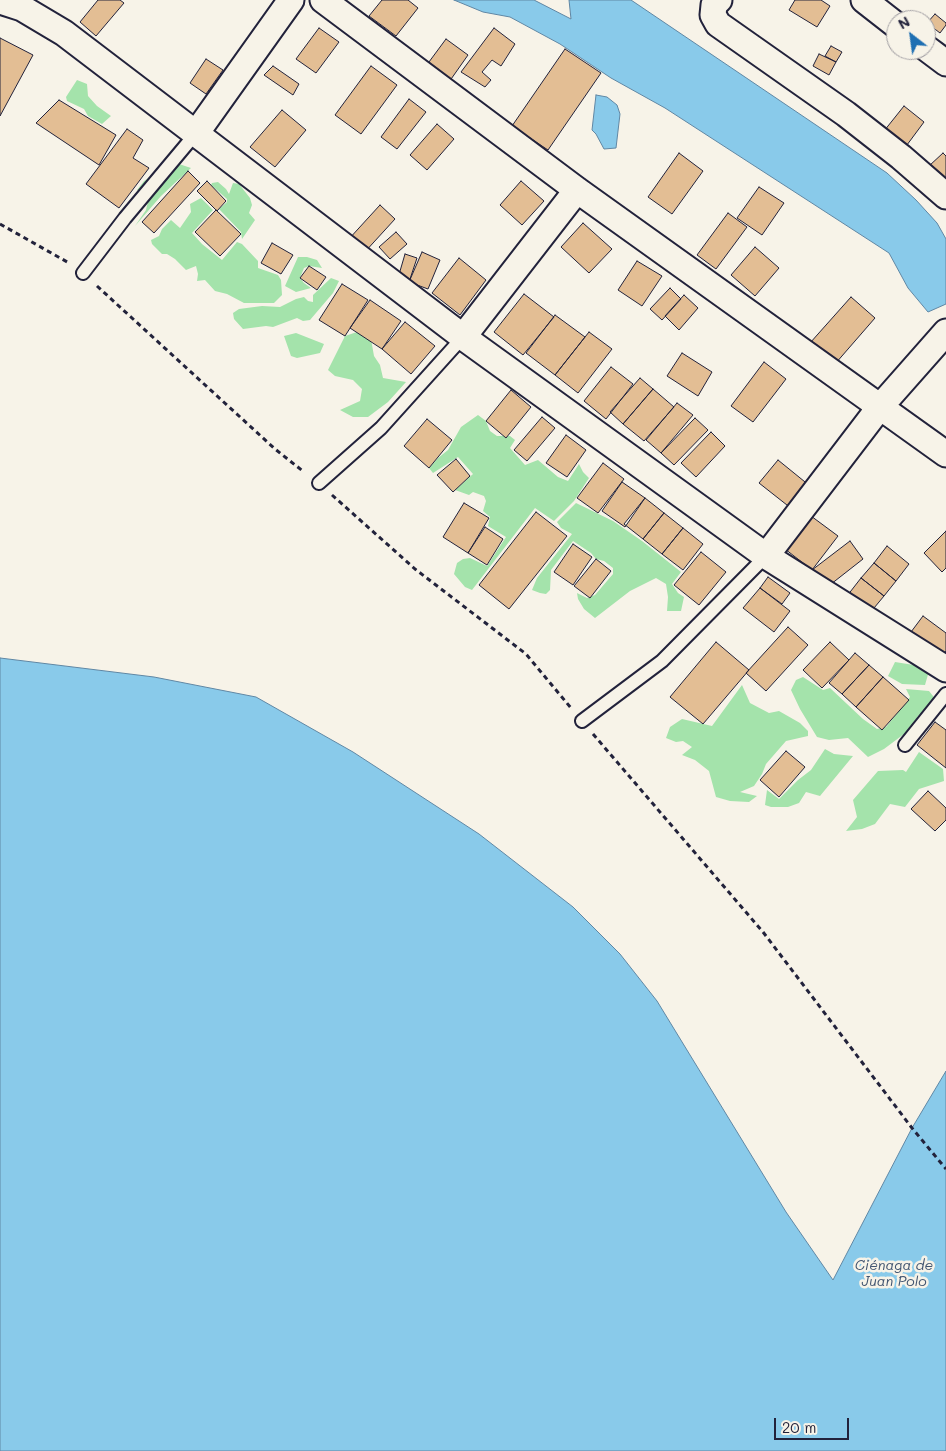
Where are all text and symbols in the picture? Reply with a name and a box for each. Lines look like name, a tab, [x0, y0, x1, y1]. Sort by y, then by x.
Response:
north arrow	[886, 10, 936, 60]
text: N	[894, 12, 913, 33]
water label: Ciénaga de Juan Polo	[855, 1258, 933, 1290]
scale bar	[776, 1408, 851, 1440]
text: 20 m	[782, 1417, 816, 1437]

